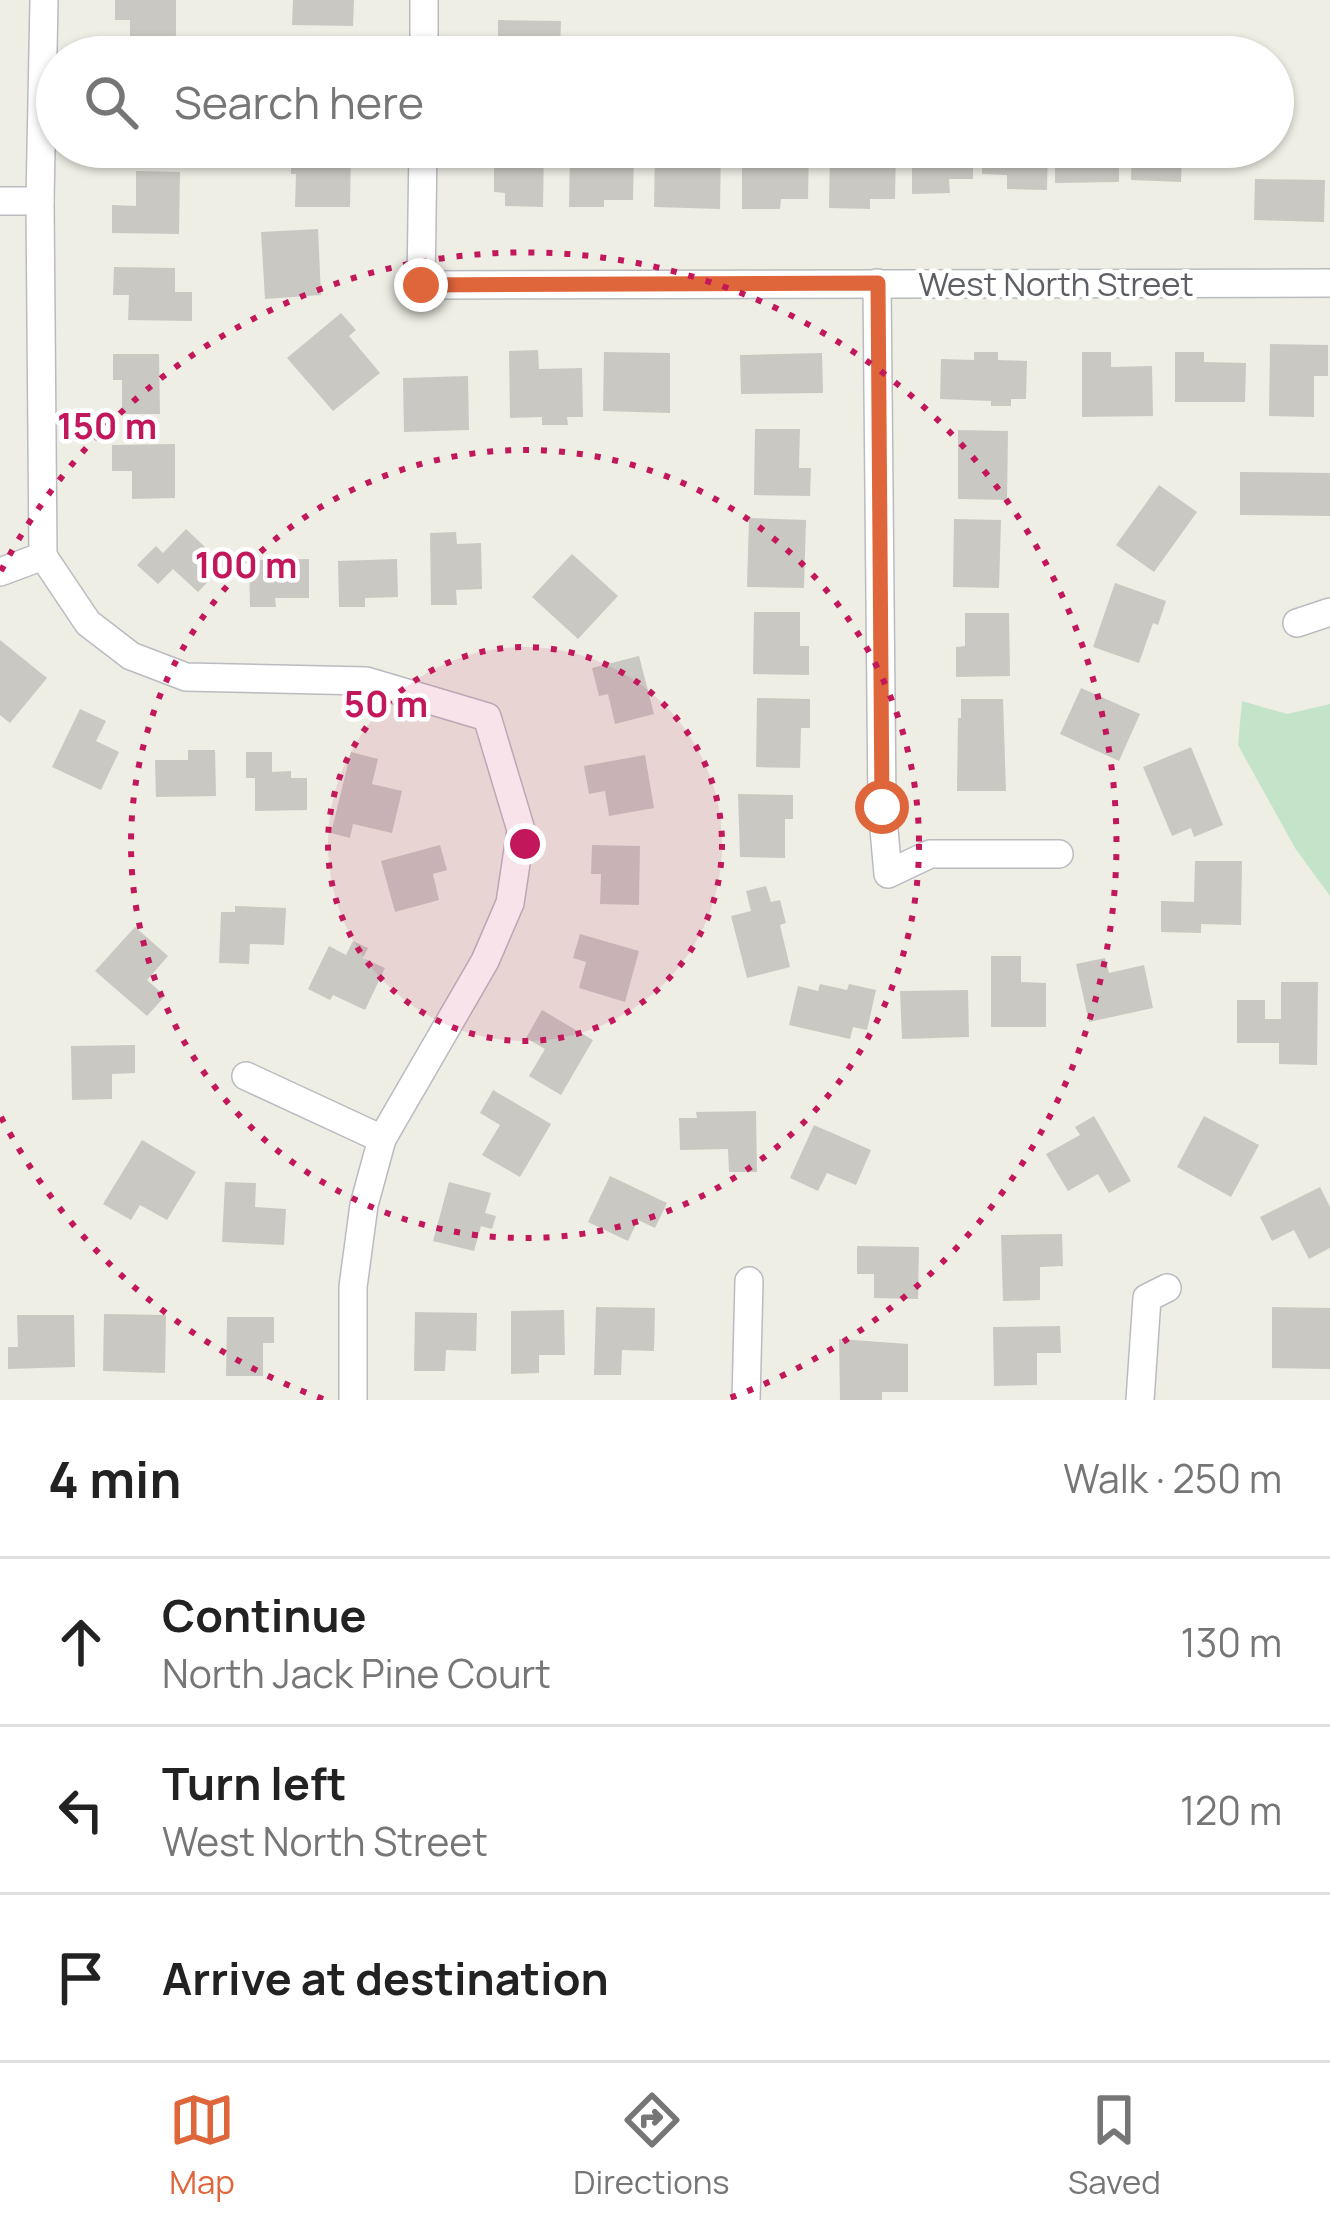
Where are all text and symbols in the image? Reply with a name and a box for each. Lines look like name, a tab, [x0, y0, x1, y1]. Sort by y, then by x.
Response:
search box	[36, 36, 1294, 168]
icon: search	[78, 69, 144, 135]
text: Search here	[174, 71, 424, 133]
route end	[394, 258, 448, 312]
street label: West North Street	[918, 261, 1194, 306]
text: 150 m	[57, 401, 157, 450]
text: 100 m	[195, 540, 297, 589]
text: 50 m	[344, 679, 428, 728]
route start	[855, 780, 909, 834]
centre of rings	[504, 823, 546, 865]
text: 4 min	[48, 1444, 181, 1513]
text: Walk · 250 m	[1063, 1451, 1282, 1505]
text: Continue	[162, 1584, 367, 1646]
icon: ahead	[48, 1609, 114, 1675]
text: 130 m	[1181, 1615, 1282, 1669]
text: North Jack Pine Court	[162, 1646, 551, 1700]
text: Turn left	[162, 1752, 347, 1814]
icon: left	[48, 1777, 114, 1843]
text: 120 m	[1180, 1783, 1282, 1837]
text: West North Street	[162, 1814, 488, 1868]
icon: arrive	[48, 1945, 114, 2011]
text: Arrive at destination	[162, 1947, 609, 2009]
tab: Map	[169, 2087, 235, 2204]
tab: Directions	[573, 2087, 730, 2204]
tab: Saved	[1068, 2087, 1161, 2204]

